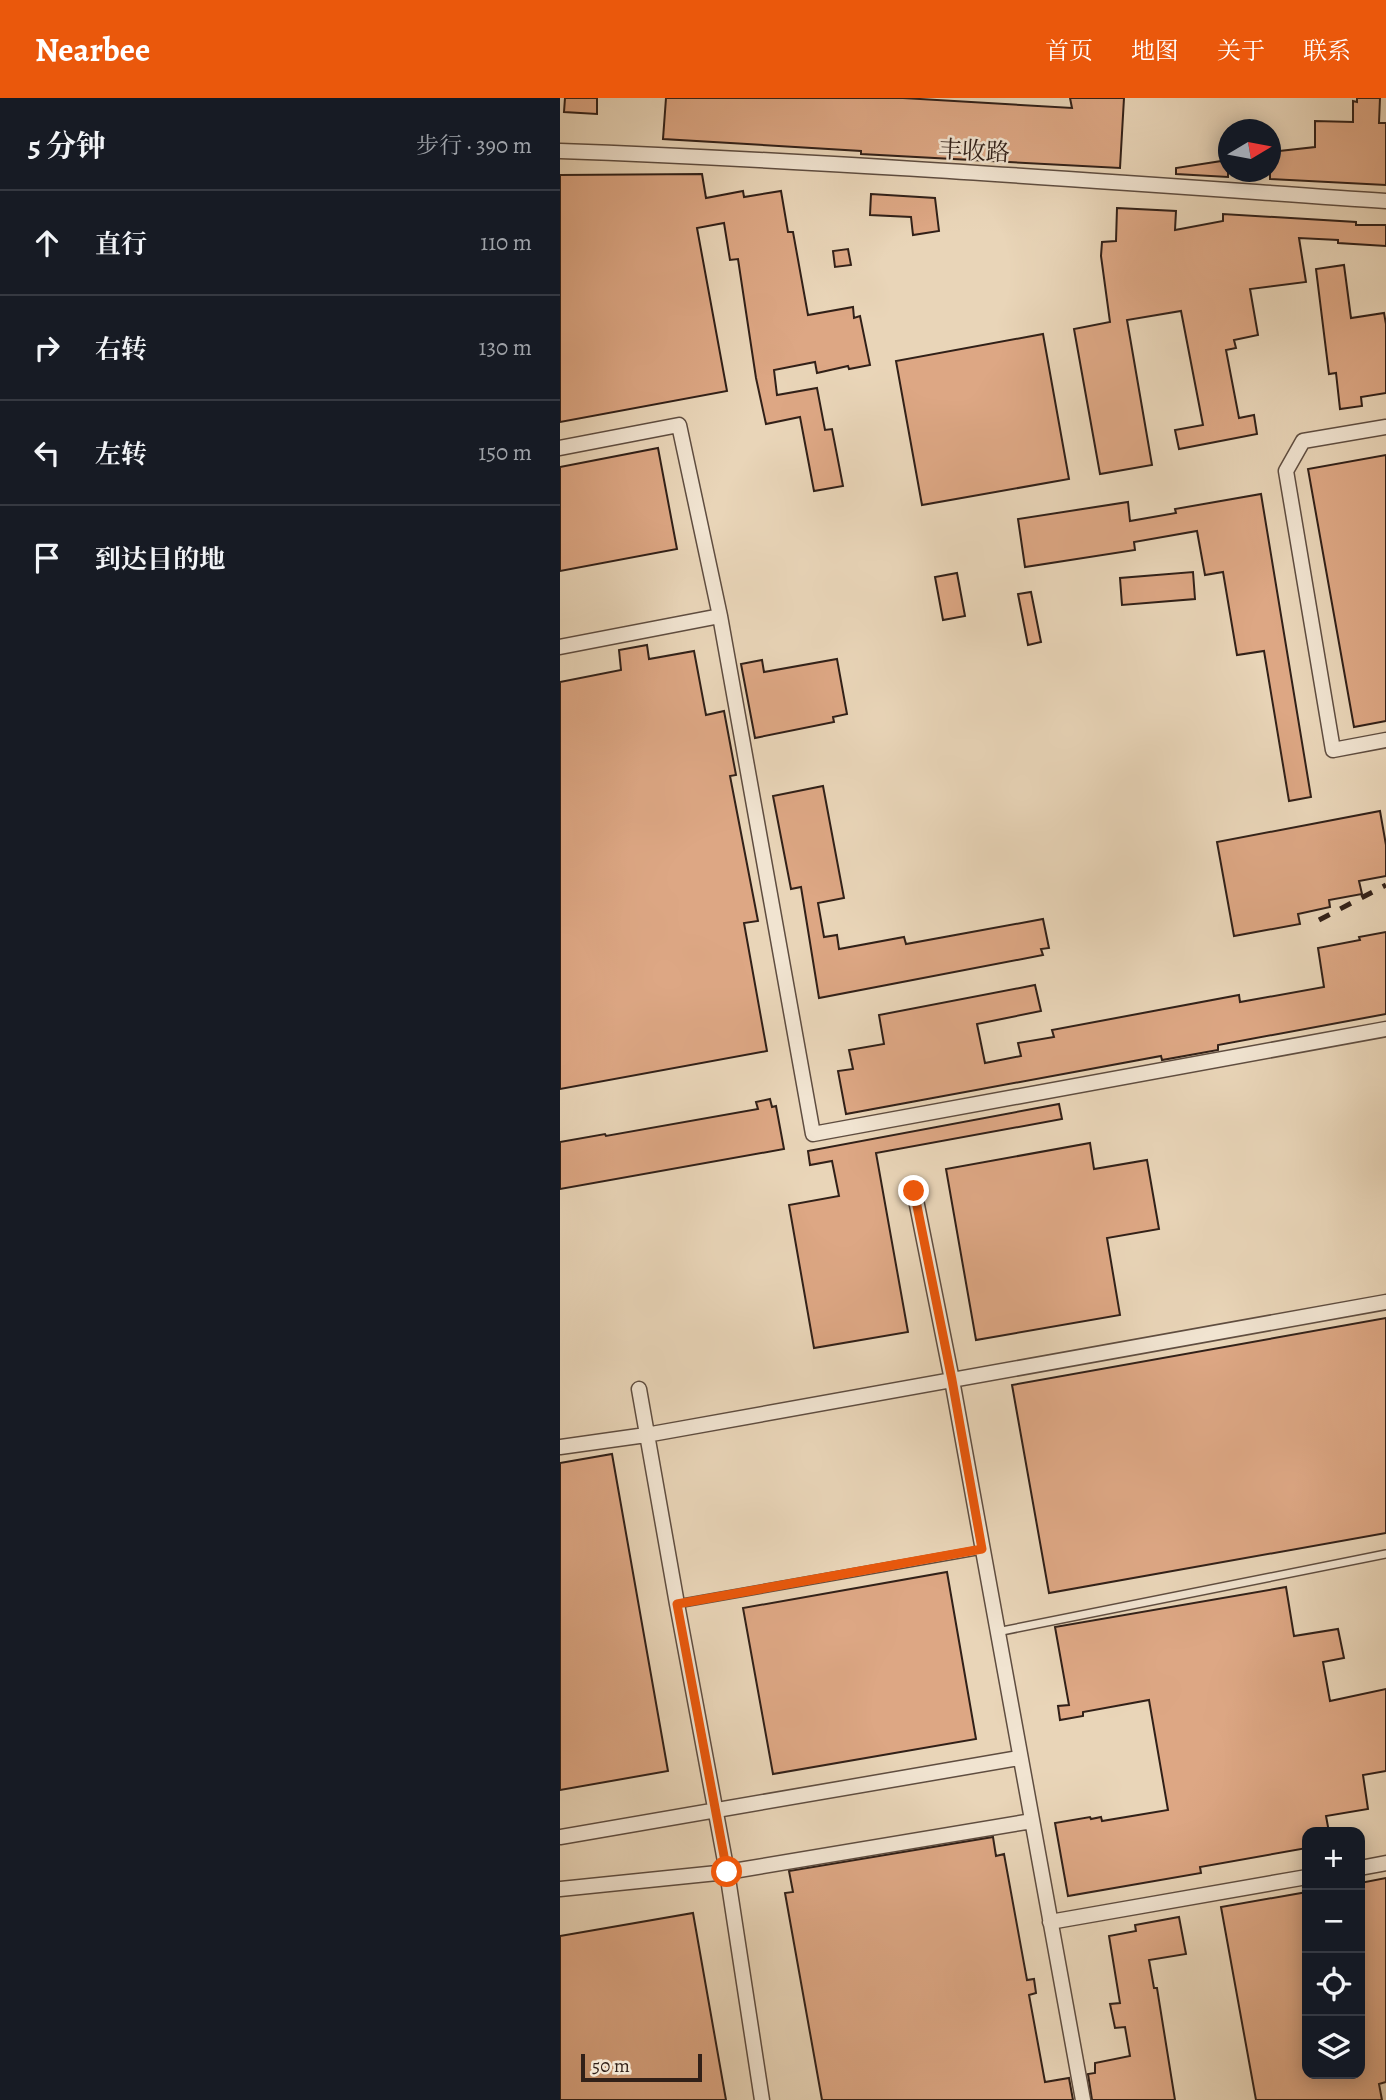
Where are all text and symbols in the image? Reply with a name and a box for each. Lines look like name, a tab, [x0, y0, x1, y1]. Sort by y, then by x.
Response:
text: Nearbee	[35, 27, 150, 72]
text: 首页	[1045, 35, 1093, 67]
text: 地图	[1131, 35, 1179, 67]
text: 关于	[1217, 35, 1265, 67]
text: 联系	[1303, 35, 1351, 67]
north arrow	[1218, 119, 1281, 182]
text: 5 分钟	[28, 126, 106, 166]
text: 步行 · 390 m	[416, 130, 532, 161]
street label: 丰收路	[937, 133, 1011, 169]
icon: ahead	[28, 224, 66, 262]
text: 直行	[95, 227, 147, 262]
text: 110 m	[480, 227, 532, 258]
icon: right	[28, 329, 66, 367]
text: 右转	[95, 332, 147, 367]
text: 130 m	[479, 332, 532, 363]
icon: left	[28, 434, 66, 472]
text: 左转	[95, 437, 147, 472]
text: 150 m	[478, 437, 532, 468]
icon: arrive	[28, 539, 66, 577]
text: 到达目的地	[95, 542, 225, 577]
route end	[898, 1175, 929, 1206]
map controls	[1302, 1827, 1365, 2079]
button: +	[1302, 1827, 1365, 1890]
route start	[711, 1856, 742, 1887]
button: −	[1302, 1890, 1365, 1953]
button: locate	[1302, 1953, 1365, 2016]
button: layers	[1302, 2016, 1365, 2079]
scale bar	[581, 2051, 702, 2083]
text: 50 m	[592, 2053, 630, 2079]

